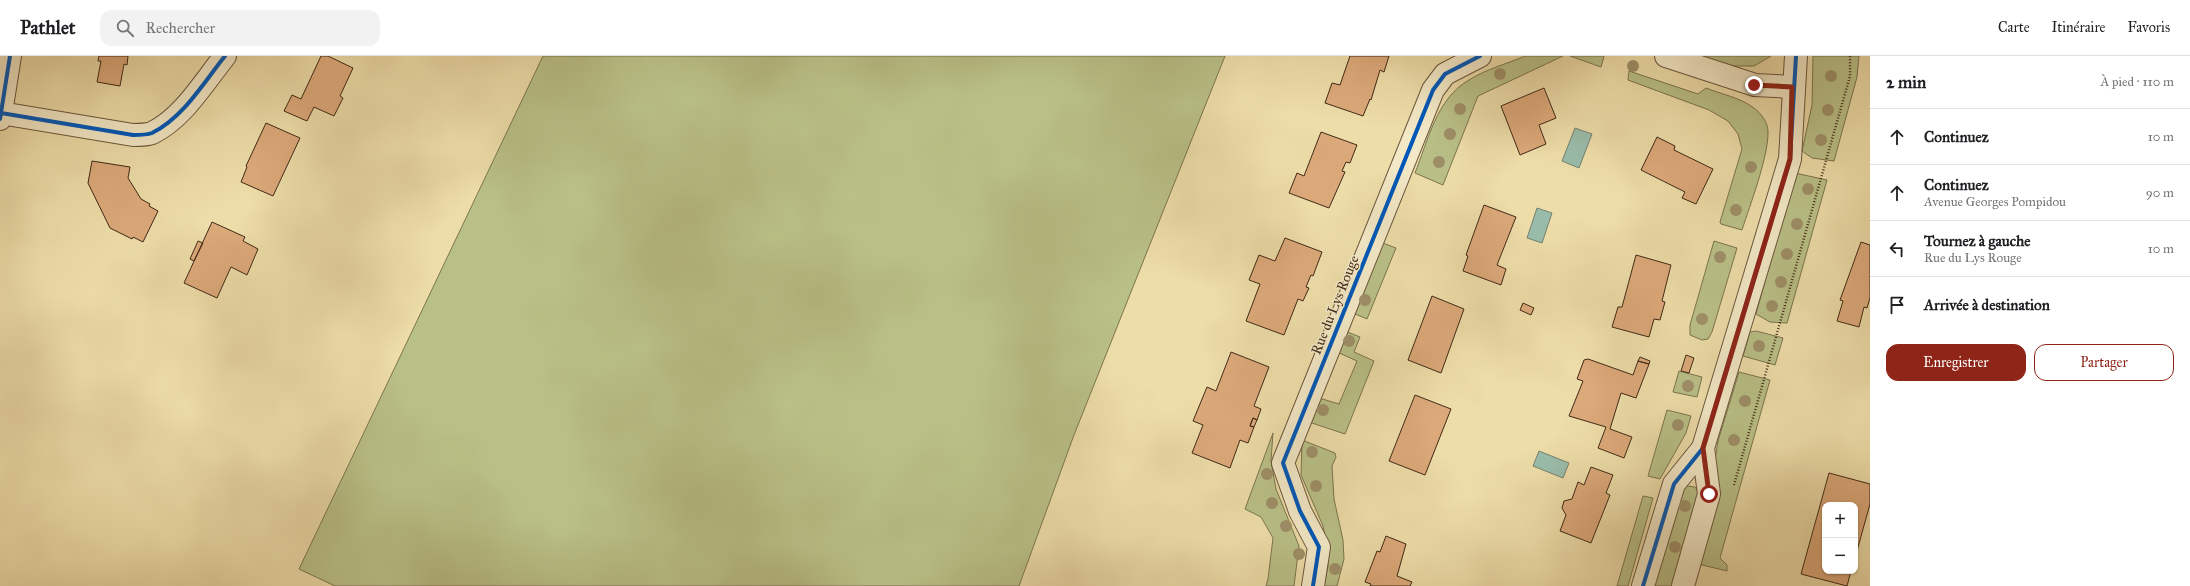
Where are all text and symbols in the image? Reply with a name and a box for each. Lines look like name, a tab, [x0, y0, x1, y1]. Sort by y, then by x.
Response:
search box	[100, 10, 380, 46]
text: Pathlet	[20, 16, 76, 39]
icon: search	[114, 17, 136, 39]
text: Rechercher	[146, 19, 215, 37]
text: Carte	[1998, 19, 2030, 36]
text: Itinéraire	[2052, 19, 2105, 36]
text: Favoris	[2127, 19, 2170, 36]
text: 2 min	[1886, 72, 1926, 93]
text: À pied · 110 m	[2101, 74, 2174, 90]
route end	[1745, 76, 1763, 94]
icon: ahead	[1886, 126, 1908, 148]
text: Continuez	[1924, 128, 1989, 146]
text: 10 m	[2148, 129, 2174, 145]
text: Continuez	[1924, 176, 1989, 194]
icon: ahead	[1886, 182, 1908, 204]
text: 90 m	[2146, 185, 2174, 201]
text: Avenue Georges Pompidou	[1924, 194, 2066, 210]
text: Tournez à gauche	[1924, 232, 2031, 250]
icon: left	[1886, 238, 1908, 260]
text: 10 m	[2148, 241, 2174, 257]
text: Rue du Lys Rouge	[1924, 250, 2022, 266]
street label: Rue du Lys Rouge	[1307, 253, 1363, 357]
icon: arrive	[1886, 294, 1908, 316]
text: Arrivée à destination	[1924, 296, 2050, 314]
button: Enregistrer	[1886, 344, 2026, 381]
button: Partager	[2034, 344, 2174, 381]
route start	[1700, 485, 1718, 503]
map controls	[1822, 502, 1858, 574]
button: +	[1822, 502, 1858, 538]
button: −	[1822, 538, 1858, 574]

